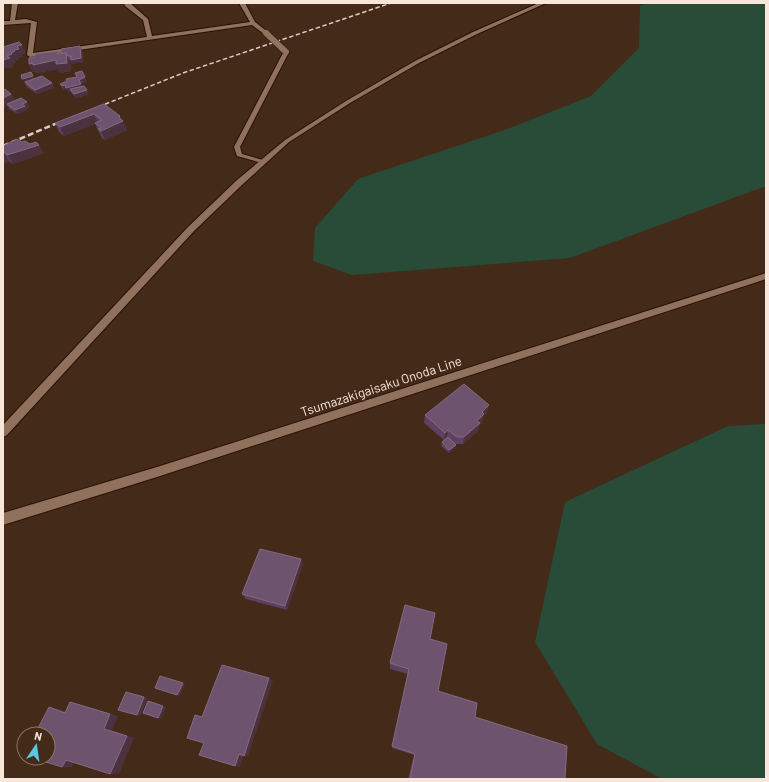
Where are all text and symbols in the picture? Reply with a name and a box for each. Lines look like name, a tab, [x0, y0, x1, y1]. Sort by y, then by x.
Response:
street label: Tsumazakigaisaku Onoda Line	[298, 352, 464, 420]
north arrow	[16, 726, 56, 766]
text: N	[33, 729, 43, 743]

